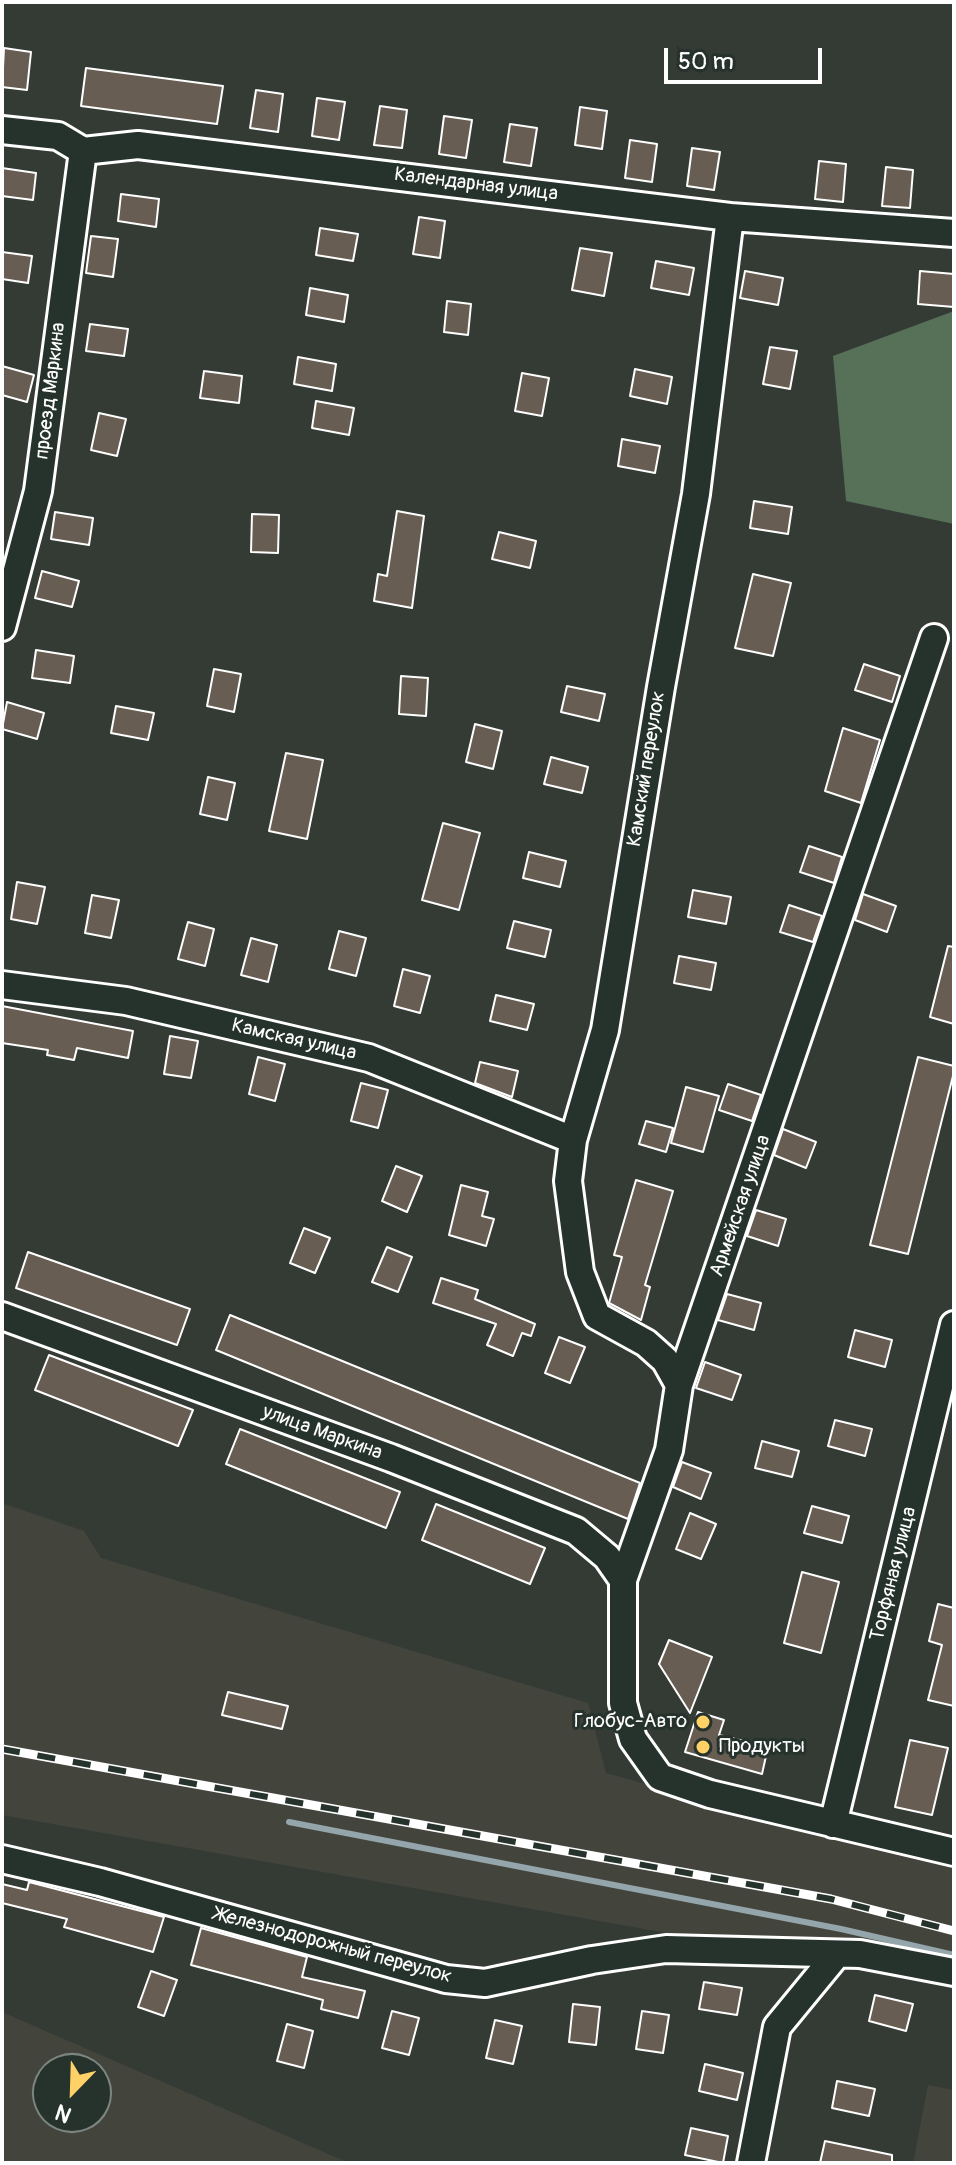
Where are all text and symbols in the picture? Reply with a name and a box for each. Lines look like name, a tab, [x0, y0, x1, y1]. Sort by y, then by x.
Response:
scale bar	[668, 32, 826, 82]
text: 50 m	[678, 47, 734, 76]
street label: Календарная улица	[393, 163, 559, 207]
street label: проезд Маркина	[31, 321, 71, 461]
street label: Камский переулок	[623, 690, 671, 848]
street label: Камская улица	[229, 1014, 359, 1066]
street label: Армейская улица	[705, 1132, 777, 1280]
street label: улица Маркина	[259, 1400, 385, 1466]
street label: Торфяная улица	[866, 1504, 922, 1644]
place label: Глобус-Авто	[574, 1710, 687, 1734]
marker: Глобус-Авто	[694, 1713, 712, 1731]
place label: Продукты	[719, 1735, 805, 1759]
marker: Продукты	[694, 1738, 712, 1756]
street label: Железнодорожный переулок	[212, 1903, 454, 1989]
north arrow	[32, 2053, 112, 2133]
text: N	[51, 2097, 76, 2129]

